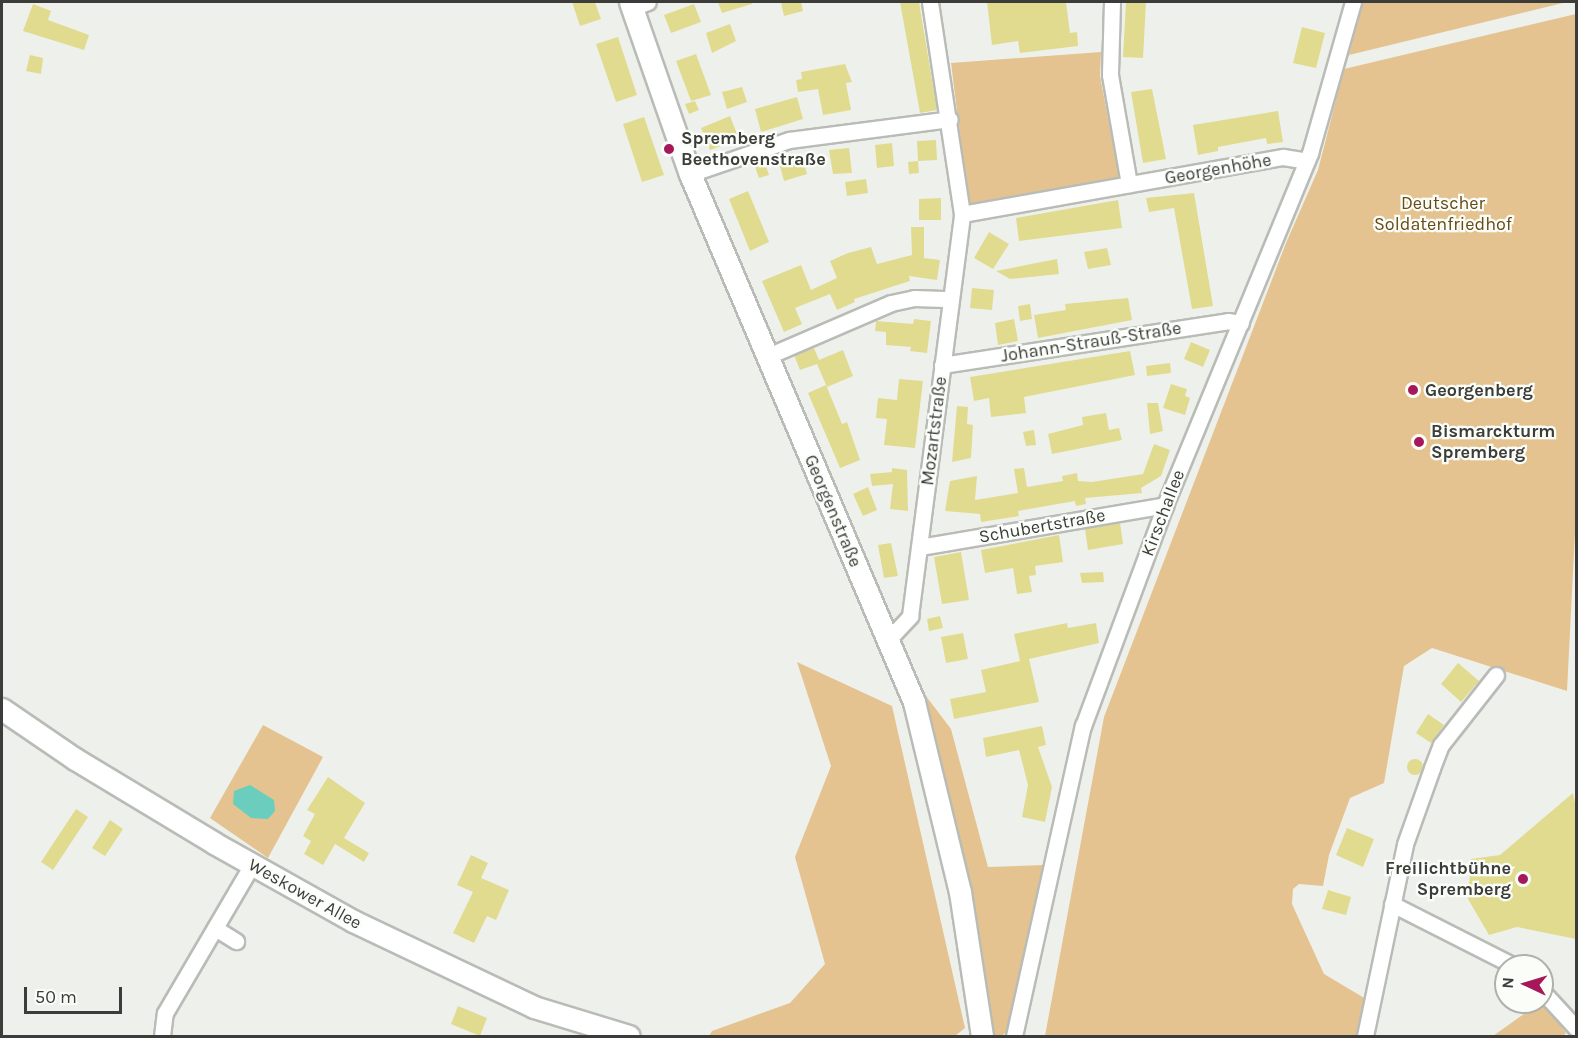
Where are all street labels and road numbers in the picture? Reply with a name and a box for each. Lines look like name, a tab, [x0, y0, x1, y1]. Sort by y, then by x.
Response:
street label: Georgenhöhe	[1163, 149, 1273, 189]
street label: Johann-Strauß-Straße	[999, 317, 1183, 367]
street label: Mozartstraße	[917, 375, 951, 487]
street label: Georgenstraße	[800, 452, 866, 570]
street label: Kirschallee	[1137, 467, 1189, 559]
street label: Schubertstraße	[977, 504, 1107, 548]
street label: Weskower Allee	[245, 854, 365, 934]

